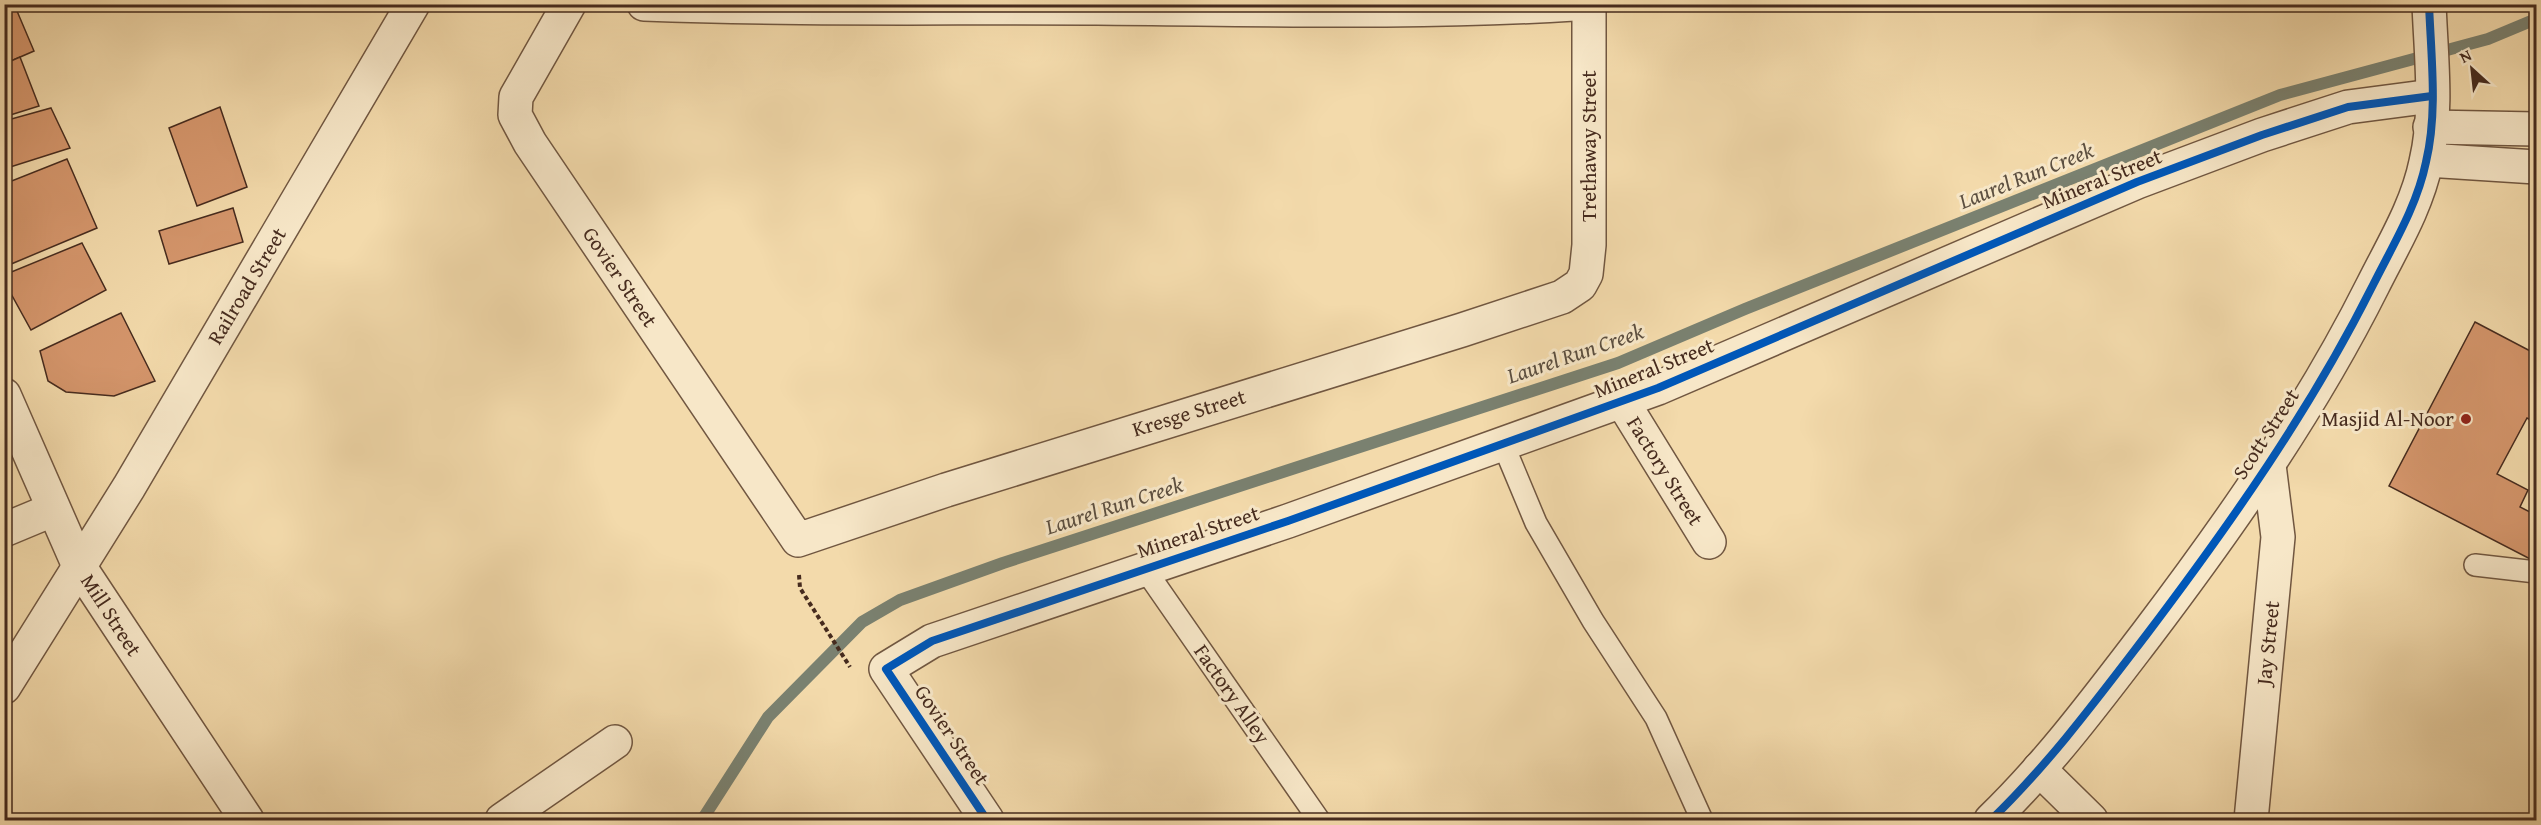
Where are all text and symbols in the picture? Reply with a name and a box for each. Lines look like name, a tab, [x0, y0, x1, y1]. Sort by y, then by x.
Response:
north arrow	[2442, 39, 2502, 99]
text: N	[2455, 42, 2476, 69]
street label: Trethaway Street	[1573, 70, 1604, 222]
water label: Laurel Run Creek	[1953, 133, 2099, 217]
street label: Mineral Street	[2037, 140, 2167, 217]
street label: Govier Street	[575, 220, 666, 334]
street label: Railroad Street	[199, 221, 294, 350]
water label: Laurel Run Creek	[1501, 314, 1649, 392]
street label: Mineral Street	[1589, 329, 1719, 406]
street label: Kresge Street	[1128, 380, 1250, 444]
street label: Scott Street	[2225, 382, 2307, 485]
place label: Masjid Al-Noor	[2321, 403, 2454, 434]
street label: Factory Street	[1620, 410, 1712, 532]
marker: Masjid Al-Noor	[2459, 412, 2473, 426]
water label: Laurel Run Creek	[1040, 467, 1188, 543]
street label: Mineral Street	[1133, 497, 1263, 566]
street label: Mill Street	[73, 567, 150, 663]
street label: Jay Street	[2247, 599, 2287, 690]
street label: Factory Alley	[1187, 638, 1279, 750]
street label: Govier Street	[907, 678, 998, 792]

